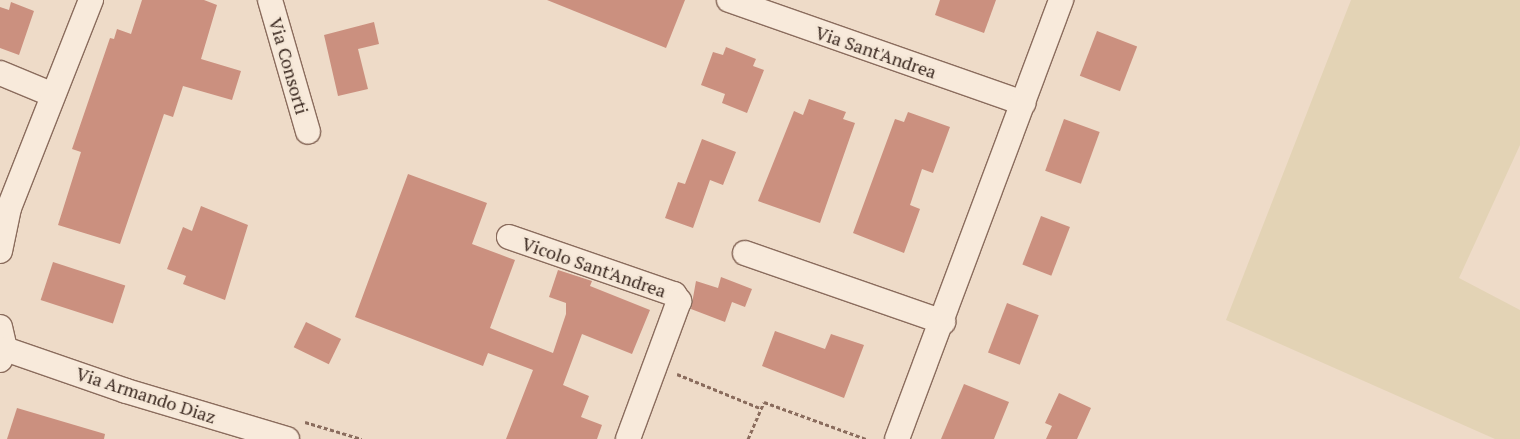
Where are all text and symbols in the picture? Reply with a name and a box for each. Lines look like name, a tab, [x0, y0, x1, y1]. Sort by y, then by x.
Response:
street label: Via Consorti	[265, 15, 313, 117]
street label: Via Sant'Andrea	[813, 21, 939, 83]
street label: Vicolo Sant'Andrea	[519, 232, 669, 302]
street label: Via Armando Diaz	[73, 362, 219, 428]

